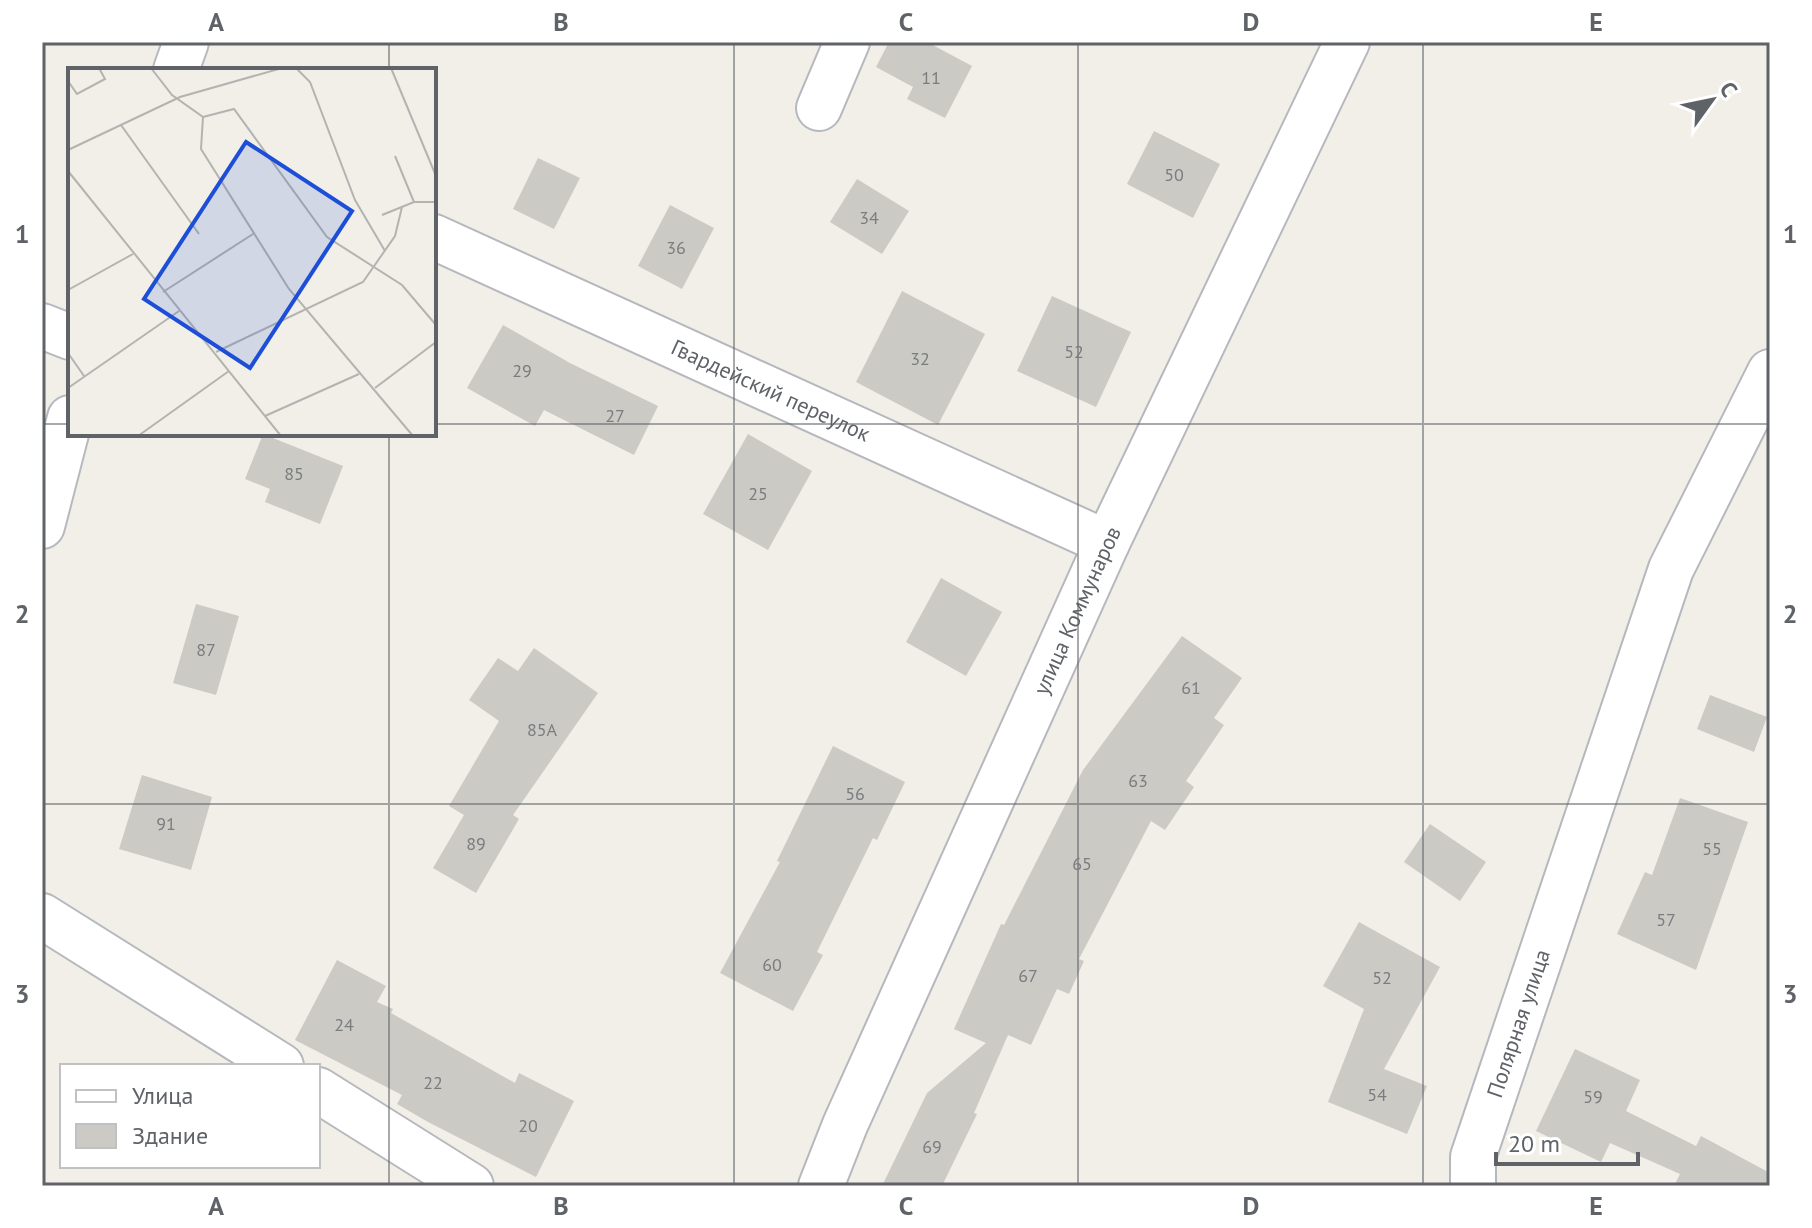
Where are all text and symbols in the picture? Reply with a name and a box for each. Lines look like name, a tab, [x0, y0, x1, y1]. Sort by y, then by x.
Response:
text: A	[208, 5, 224, 38]
text: B	[553, 5, 569, 38]
text: C	[899, 5, 913, 38]
text: D	[1243, 5, 1259, 38]
text: E	[1589, 5, 1603, 38]
north arrow	[1672, 60, 1752, 140]
house number: 11	[921, 66, 941, 89]
inset map	[68, 68, 436, 436]
text: С	[1714, 76, 1744, 102]
house number: 50	[1164, 163, 1184, 186]
house number: 34	[859, 206, 879, 229]
text: 1	[15, 217, 29, 250]
text: 1	[1783, 217, 1797, 250]
house number: 36	[666, 236, 686, 259]
street label: Гвардейский переулок	[667, 333, 875, 448]
house number: 52	[1064, 340, 1084, 363]
house number: 32	[910, 347, 930, 370]
house number: 29	[512, 359, 532, 382]
house number: 27	[605, 404, 625, 427]
house number: 85	[284, 462, 304, 485]
house number: 25	[748, 482, 768, 505]
street label: улица Коммунаров	[1027, 522, 1127, 699]
text: 2	[15, 597, 29, 630]
text: 2	[1783, 597, 1797, 630]
house number: 87	[196, 638, 216, 661]
house number: 61	[1181, 676, 1201, 699]
house number: 85А	[527, 718, 558, 741]
house number: 63	[1128, 769, 1148, 792]
house number: 56	[845, 782, 865, 805]
house number: 91	[156, 812, 176, 835]
house number: 89	[466, 832, 486, 855]
house number: 55	[1702, 837, 1722, 860]
house number: 65	[1072, 852, 1092, 875]
house number: 57	[1656, 908, 1676, 931]
street label: Полярная улица	[1480, 946, 1556, 1101]
house number: 60	[762, 953, 782, 976]
house number: 67	[1018, 964, 1038, 987]
house number: 52	[1372, 966, 1392, 989]
text: 3	[15, 977, 29, 1010]
text: 3	[1783, 977, 1797, 1010]
house number: 24	[334, 1013, 354, 1036]
legend	[60, 1064, 320, 1168]
house number: 22	[423, 1071, 443, 1094]
text: Улица	[132, 1080, 193, 1111]
house number: 54	[1367, 1083, 1387, 1106]
house number: 59	[1583, 1085, 1603, 1108]
house number: 20	[518, 1114, 538, 1137]
scale bar	[1496, 1116, 1638, 1166]
text: Здание	[132, 1120, 208, 1151]
text: 20 m	[1508, 1128, 1560, 1159]
house number: 69	[922, 1135, 942, 1158]
text: A	[208, 1189, 224, 1222]
text: B	[553, 1189, 569, 1222]
text: C	[899, 1189, 913, 1222]
text: D	[1243, 1189, 1259, 1222]
text: E	[1589, 1189, 1603, 1222]

